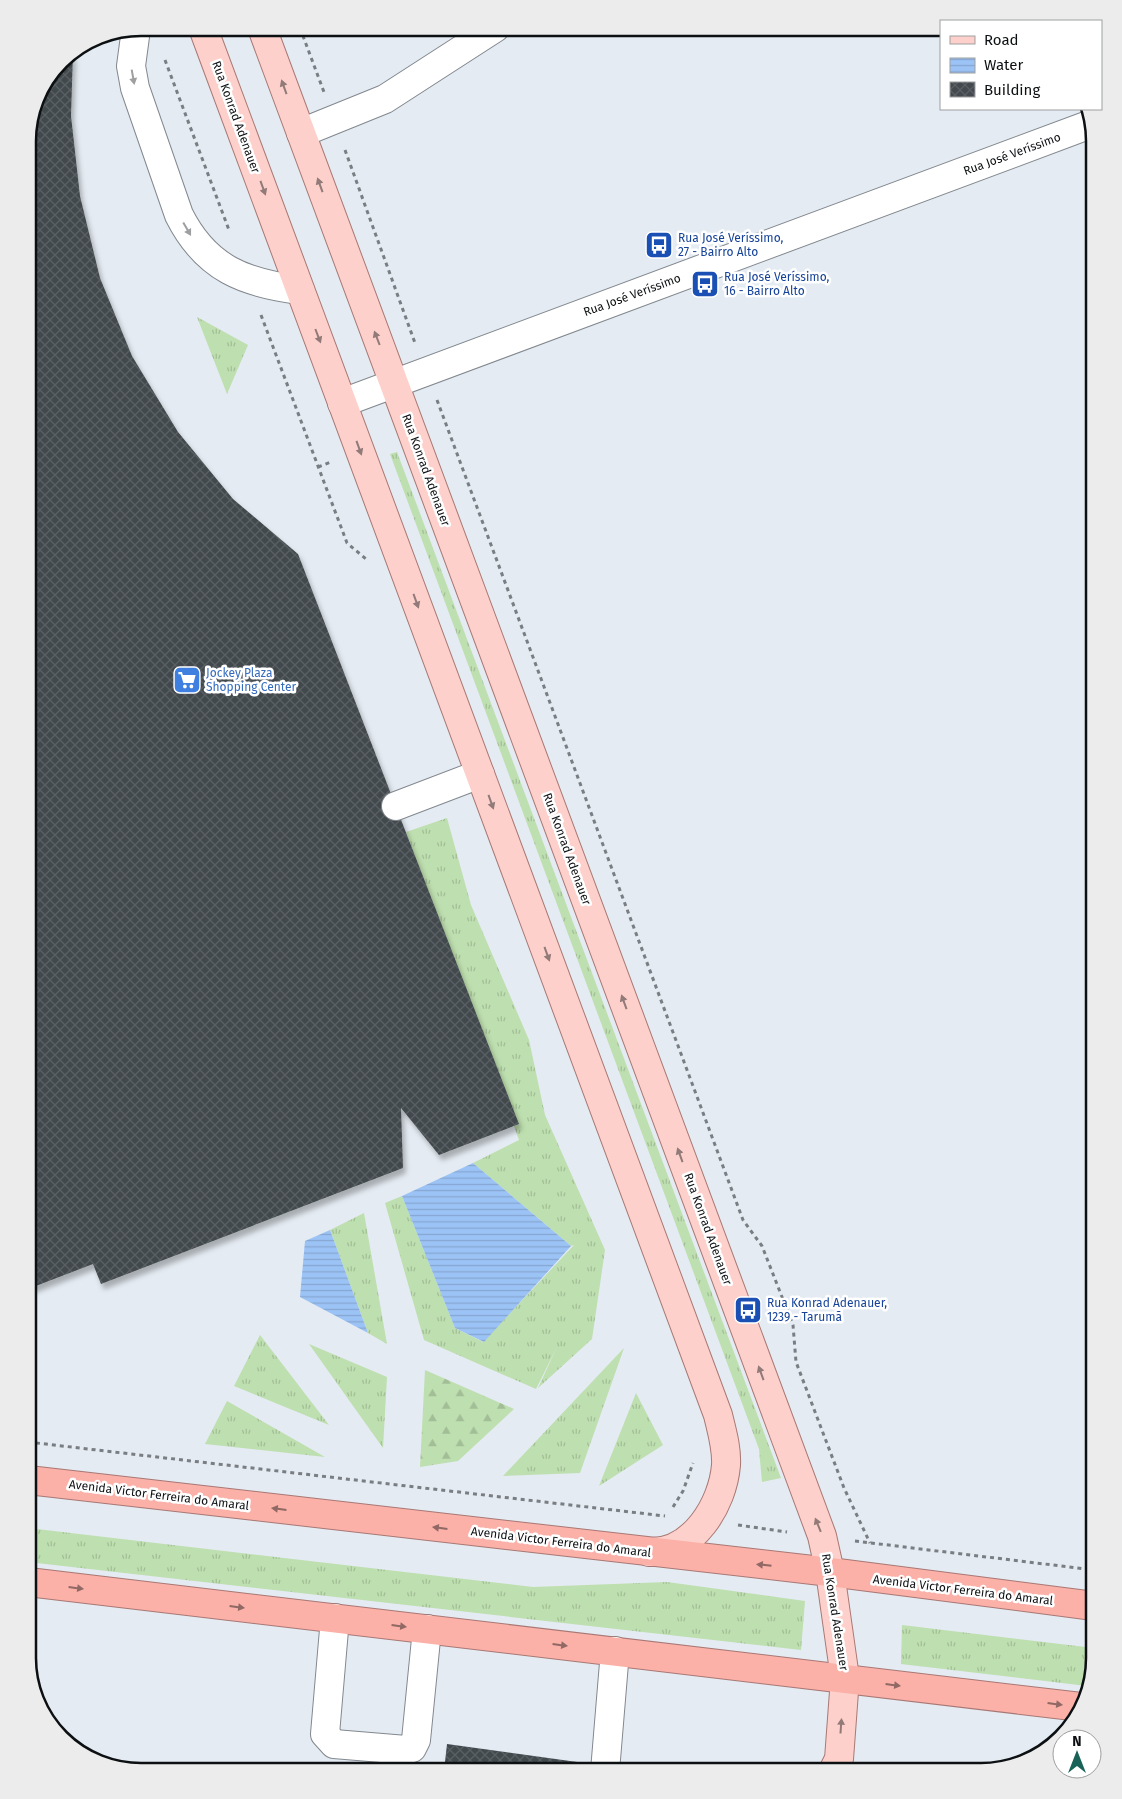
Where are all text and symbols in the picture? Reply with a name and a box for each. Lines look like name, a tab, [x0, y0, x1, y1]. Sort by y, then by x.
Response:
legend	[940, 20, 1102, 110]
text: Road	[984, 31, 1019, 49]
text: Water	[984, 56, 1023, 74]
street label: Rua Konrad Adenauer	[209, 59, 263, 175]
one-way arrow	[129, 69, 137, 85]
one-way arrow	[280, 79, 288, 94]
text: Building	[984, 81, 1040, 99]
street label: Rua José Veríssimo	[961, 130, 1063, 178]
one-way arrow	[316, 177, 324, 192]
one-way arrow	[259, 181, 267, 196]
one-way arrow	[183, 223, 192, 236]
bus stop icon: Rua José Veríssimo, 27 - Bairro Alto	[644, 230, 674, 260]
place label: Rua José Veríssimo, 27 - Bairro Alto	[678, 231, 784, 259]
bus stop icon: Rua José Veríssimo, 16 - Bairro Alto	[690, 269, 720, 299]
place label: Rua José Veríssimo, 16 - Bairro Alto	[724, 270, 830, 298]
street label: Rua José Veríssimo	[581, 271, 683, 319]
one-way arrow	[314, 329, 322, 344]
one-way arrow	[373, 330, 380, 345]
street label: Rua Konrad Adenauer	[399, 412, 453, 528]
one-way arrow	[355, 441, 363, 456]
one-way arrow	[413, 593, 420, 608]
supermarket icon: Jockey Plaza Shopping Center	[172, 665, 202, 695]
place label: Jockey Plaza Shopping Center	[206, 666, 296, 694]
street label: Rua Konrad Adenauer	[540, 791, 594, 907]
one-way arrow	[487, 795, 495, 809]
one-way arrow	[544, 947, 551, 962]
one-way arrow	[620, 994, 628, 1009]
one-way arrow	[676, 1147, 683, 1162]
street label: Rua Konrad Adenauer	[681, 1171, 735, 1287]
bus stop icon: Rua Konrad Adenauer, 1239 - Tarumã	[733, 1295, 763, 1325]
place label: Rua Konrad Adenauer, 1239 - Tarumã	[767, 1296, 887, 1324]
one-way arrow	[757, 1365, 764, 1380]
street label: Avenida Victor Ferreira do Amaral	[68, 1477, 250, 1513]
one-way arrow	[271, 1505, 287, 1513]
one-way arrow	[813, 1518, 821, 1532]
one-way arrow	[432, 1524, 448, 1532]
street label: Avenida Victor Ferreira do Amaral	[470, 1524, 652, 1560]
street label: Rua Konrad Adenauer	[819, 1552, 851, 1672]
one-way arrow	[756, 1561, 772, 1569]
street label: Avenida Victor Ferreira do Amaral	[872, 1572, 1054, 1608]
one-way arrow	[68, 1584, 84, 1592]
one-way arrow	[230, 1603, 246, 1611]
one-way arrow	[391, 1622, 407, 1630]
one-way arrow	[552, 1641, 568, 1649]
one-way arrow	[886, 1681, 902, 1689]
one-way arrow	[1047, 1700, 1063, 1708]
one-way arrow	[838, 1717, 846, 1733]
north arrow	[1052, 1729, 1102, 1779]
text: N	[1072, 1733, 1082, 1750]

